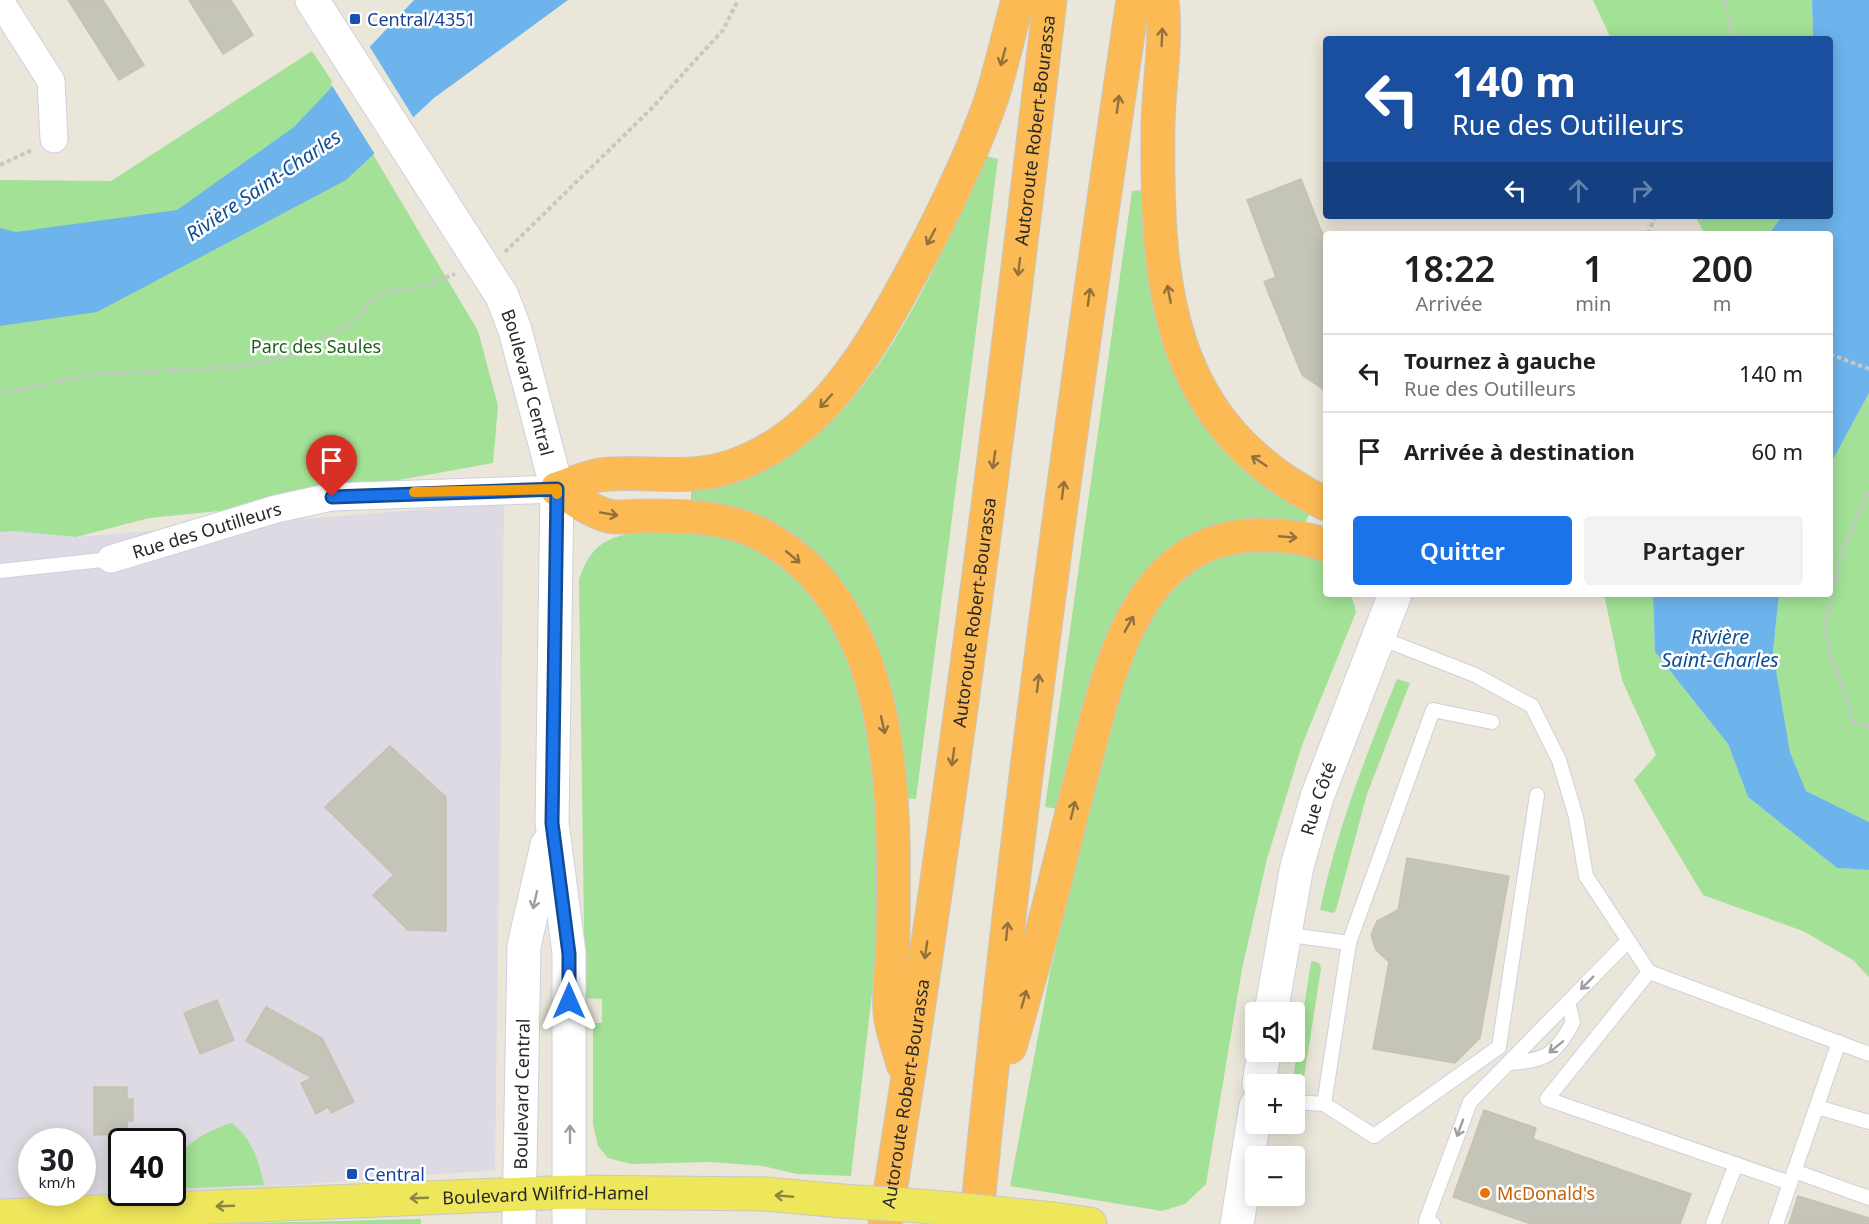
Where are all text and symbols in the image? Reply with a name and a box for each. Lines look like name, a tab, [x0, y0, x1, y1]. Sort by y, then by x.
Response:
place label: Central/4351	[367, 7, 476, 31]
marker: Central/4351	[348, 12, 362, 26]
street label: Autoroute Robert-Bourassa	[1009, 14, 1060, 247]
one-way arrow	[1156, 27, 1167, 47]
one-way arrow	[996, 47, 1008, 66]
text: 140 m	[1452, 52, 1576, 109]
icon: left	[1353, 60, 1431, 138]
one-way arrow	[1113, 95, 1124, 114]
text: Rue des Outilleurs	[1452, 106, 1684, 143]
water label: Rivière Saint-Charles	[180, 123, 346, 247]
icon: left	[1499, 174, 1532, 207]
icon: ahead	[1562, 174, 1595, 207]
icon: right	[1625, 174, 1658, 207]
one-way arrow	[925, 228, 937, 245]
text: 18:22	[1403, 244, 1495, 293]
text: 1	[1583, 244, 1604, 293]
text: 200	[1691, 244, 1753, 293]
one-way arrow	[1013, 256, 1024, 276]
one-way arrow	[1163, 285, 1174, 304]
one-way arrow	[1084, 287, 1095, 307]
text: Arrivée	[1415, 290, 1483, 317]
text: min	[1575, 290, 1611, 317]
text: m	[1713, 290, 1732, 317]
street label: Boulevard Central	[496, 305, 560, 458]
park label: Parc des Saules	[251, 334, 381, 358]
text: Tournez à gauche	[1404, 345, 1596, 375]
icon: left	[1353, 357, 1386, 390]
text: 140 m	[1739, 358, 1803, 388]
text: Rue des Outilleurs	[1404, 375, 1576, 402]
one-way arrow	[819, 393, 833, 408]
pin	[306, 435, 357, 497]
icon: arrive	[1353, 435, 1386, 468]
text: Arrivée à destination	[1404, 436, 1635, 466]
text: 60 m	[1752, 436, 1803, 466]
icon: arrive	[315, 444, 348, 477]
one-way arrow	[988, 450, 999, 469]
one-way arrow	[1251, 455, 1268, 467]
one-way arrow	[1058, 481, 1069, 501]
street label: Rue des Outilleurs	[129, 496, 283, 564]
street label: Autoroute Robert-Bourassa	[947, 496, 1001, 729]
one-way arrow	[599, 509, 618, 520]
button: Quitter	[1353, 516, 1572, 585]
button: Partager	[1584, 516, 1803, 585]
one-way arrow	[1277, 532, 1297, 543]
one-way arrow	[785, 550, 801, 563]
one-way arrow	[1123, 616, 1135, 633]
water label: Rivière Saint-Charles	[1661, 623, 1779, 673]
one-way arrow	[1032, 674, 1043, 694]
one-way arrow	[877, 715, 889, 734]
one-way arrow	[947, 747, 958, 767]
street label: Rue Côté	[1295, 758, 1341, 838]
one-way arrow	[1067, 801, 1079, 820]
one-way arrow	[528, 890, 540, 909]
one-way arrow	[1002, 922, 1013, 942]
one-way arrow	[920, 940, 931, 960]
position arrow	[537, 969, 601, 1033]
one-way arrow	[1579, 975, 1594, 990]
street label: Autoroute Robert-Bourassa	[876, 977, 935, 1210]
one-way arrow	[1019, 990, 1030, 1009]
map controls	[1245, 1002, 1305, 1206]
button: sound	[1245, 1002, 1305, 1062]
street label: Boulevard Central	[508, 1018, 535, 1170]
one-way arrow	[1548, 1041, 1564, 1054]
button: +	[1245, 1074, 1305, 1134]
one-way arrow	[1454, 1118, 1465, 1137]
one-way arrow	[564, 1124, 576, 1144]
speed limit sign: 40	[108, 1128, 186, 1206]
text: 30	[40, 1139, 74, 1180]
button: −	[1245, 1146, 1305, 1206]
place label: Central	[364, 1162, 425, 1186]
marker: Central	[345, 1167, 359, 1181]
text: km/h	[39, 1172, 75, 1192]
street label: Boulevard Wilfrid-Hamel	[442, 1180, 649, 1209]
place label: McDonald's	[1497, 1181, 1595, 1205]
marker: McDonald's	[1478, 1186, 1492, 1200]
one-way arrow	[774, 1190, 794, 1201]
one-way arrow	[410, 1192, 430, 1204]
one-way arrow	[215, 1201, 235, 1212]

